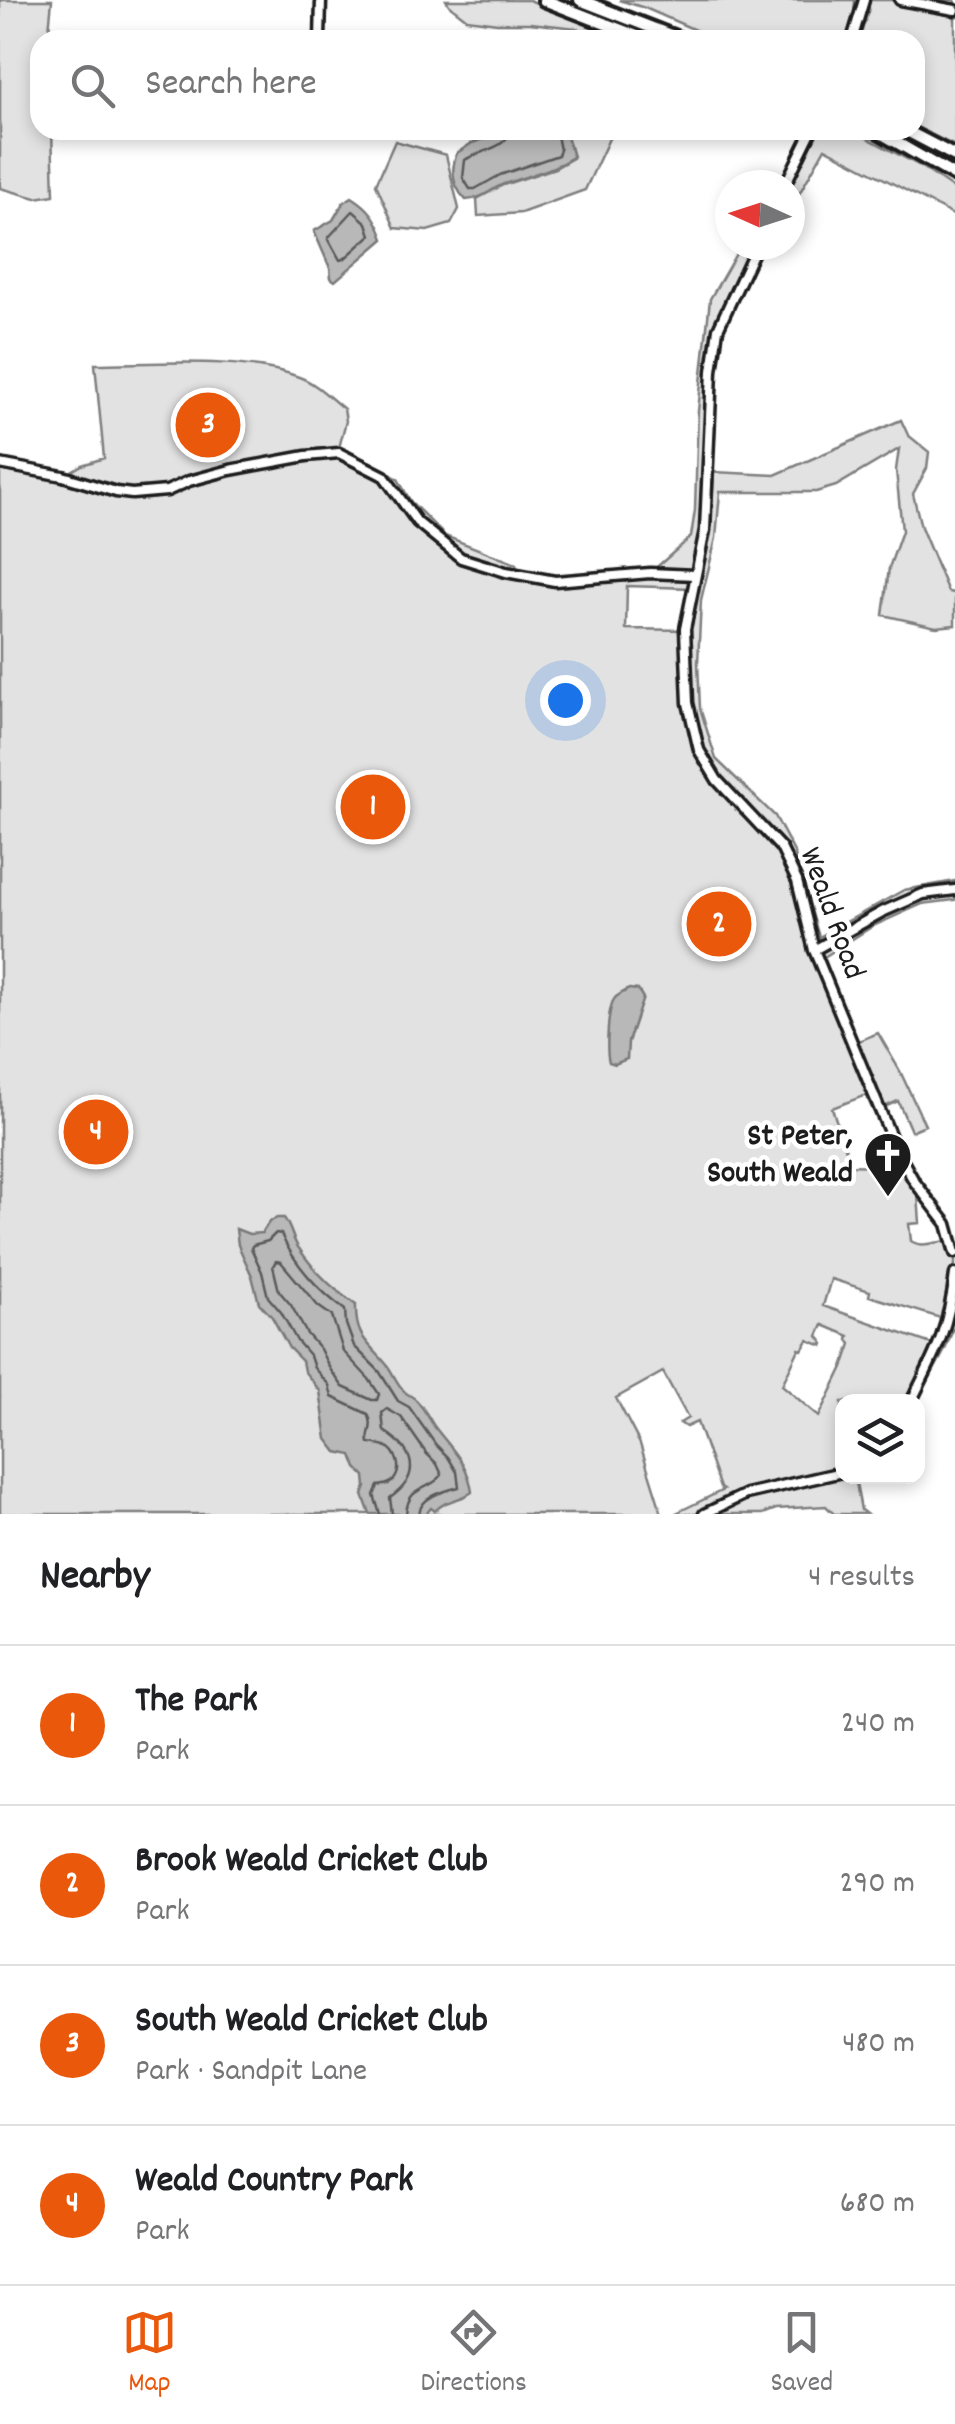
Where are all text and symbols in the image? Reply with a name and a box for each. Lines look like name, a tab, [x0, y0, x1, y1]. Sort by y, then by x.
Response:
search box	[30, 30, 925, 140]
icon: search	[65, 58, 120, 113]
text: Search here	[145, 58, 317, 113]
north arrow	[715, 170, 805, 260]
pin: 3	[176, 388, 240, 462]
your location	[540, 675, 591, 726]
pin: 1	[340, 770, 406, 844]
street label: Weald Road	[785, 842, 875, 986]
pin: 2	[686, 886, 752, 962]
pin: 4	[64, 1094, 128, 1170]
place label: St Peter, South Weald	[707, 1115, 853, 1198]
church icon: St Peter, South Weald	[862, 1130, 914, 1198]
map controls	[835, 1394, 925, 1484]
button: layers	[835, 1394, 925, 1484]
text: Nearby	[40, 1549, 150, 1609]
text: 4 results	[808, 1556, 915, 1602]
text: The Park	[135, 1675, 258, 1730]
text: 1	[69, 1702, 76, 1748]
text: 240 m	[841, 1702, 915, 1748]
text: Park	[135, 1730, 190, 1776]
text: Brook Weald Cricket Club	[135, 1835, 488, 1890]
text: 2	[66, 1862, 79, 1908]
text: 290 m	[840, 1862, 915, 1908]
text: Park	[135, 1890, 190, 1936]
text: South Weald Cricket Club	[135, 1995, 488, 2050]
text: 3	[65, 2022, 80, 2068]
text: 480 m	[842, 2022, 915, 2068]
text: Park · Sandpit Lane	[135, 2050, 367, 2096]
text: Weald Country Park	[135, 2155, 414, 2210]
text: 4	[66, 2182, 79, 2228]
text: 680 m	[840, 2182, 915, 2228]
text: Park	[135, 2210, 190, 2256]
tab: Map	[122, 2305, 177, 2405]
tab: Directions	[421, 2305, 527, 2405]
tab: Saved	[771, 2305, 833, 2405]

